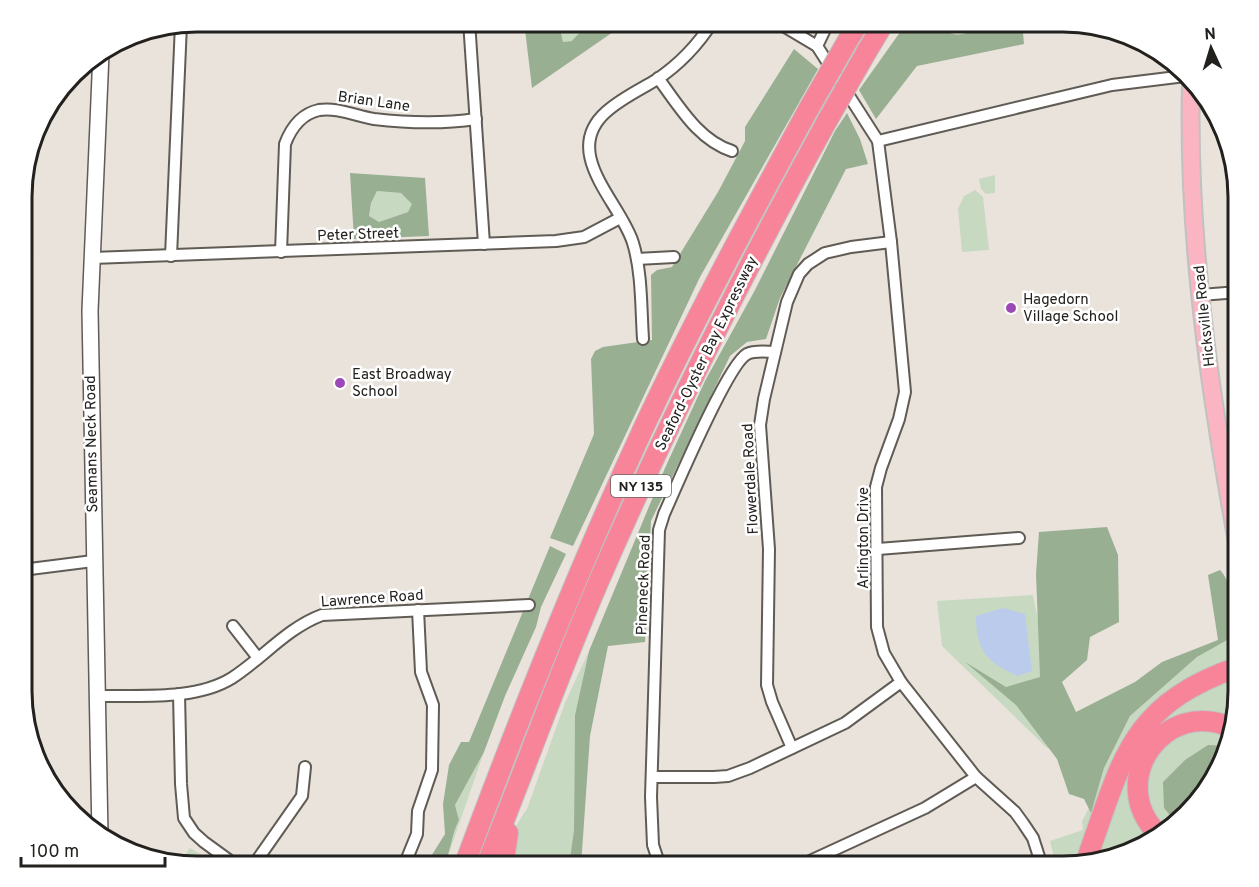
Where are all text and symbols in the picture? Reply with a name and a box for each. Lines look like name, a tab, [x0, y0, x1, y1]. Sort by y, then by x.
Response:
north arrow	[1181, 18, 1241, 78]
text: N	[1204, 25, 1217, 45]
street label: Brian Lane	[336, 88, 411, 117]
street label: Peter Street	[317, 225, 399, 246]
street label: Seaford-Oyster Bay Expressway	[652, 253, 763, 454]
street label: Hicksville Road	[1191, 264, 1220, 368]
place label: Hagedorn Village School	[1023, 291, 1118, 327]
marker: Hagedorn Village School	[1004, 301, 1018, 315]
place label: East Broadway School	[352, 366, 452, 402]
street label: Seamans Neck Road	[82, 375, 103, 513]
marker: East Broadway School	[333, 376, 347, 390]
street label: Flowerdale Road	[739, 423, 764, 535]
road number: NY 135	[611, 475, 671, 497]
street label: Arlington Drive	[855, 487, 874, 589]
street label: Pineneck Road	[633, 534, 656, 636]
street label: Lawrence Road	[320, 586, 424, 613]
scale bar	[21, 830, 165, 868]
text: 100 m	[30, 841, 79, 864]

